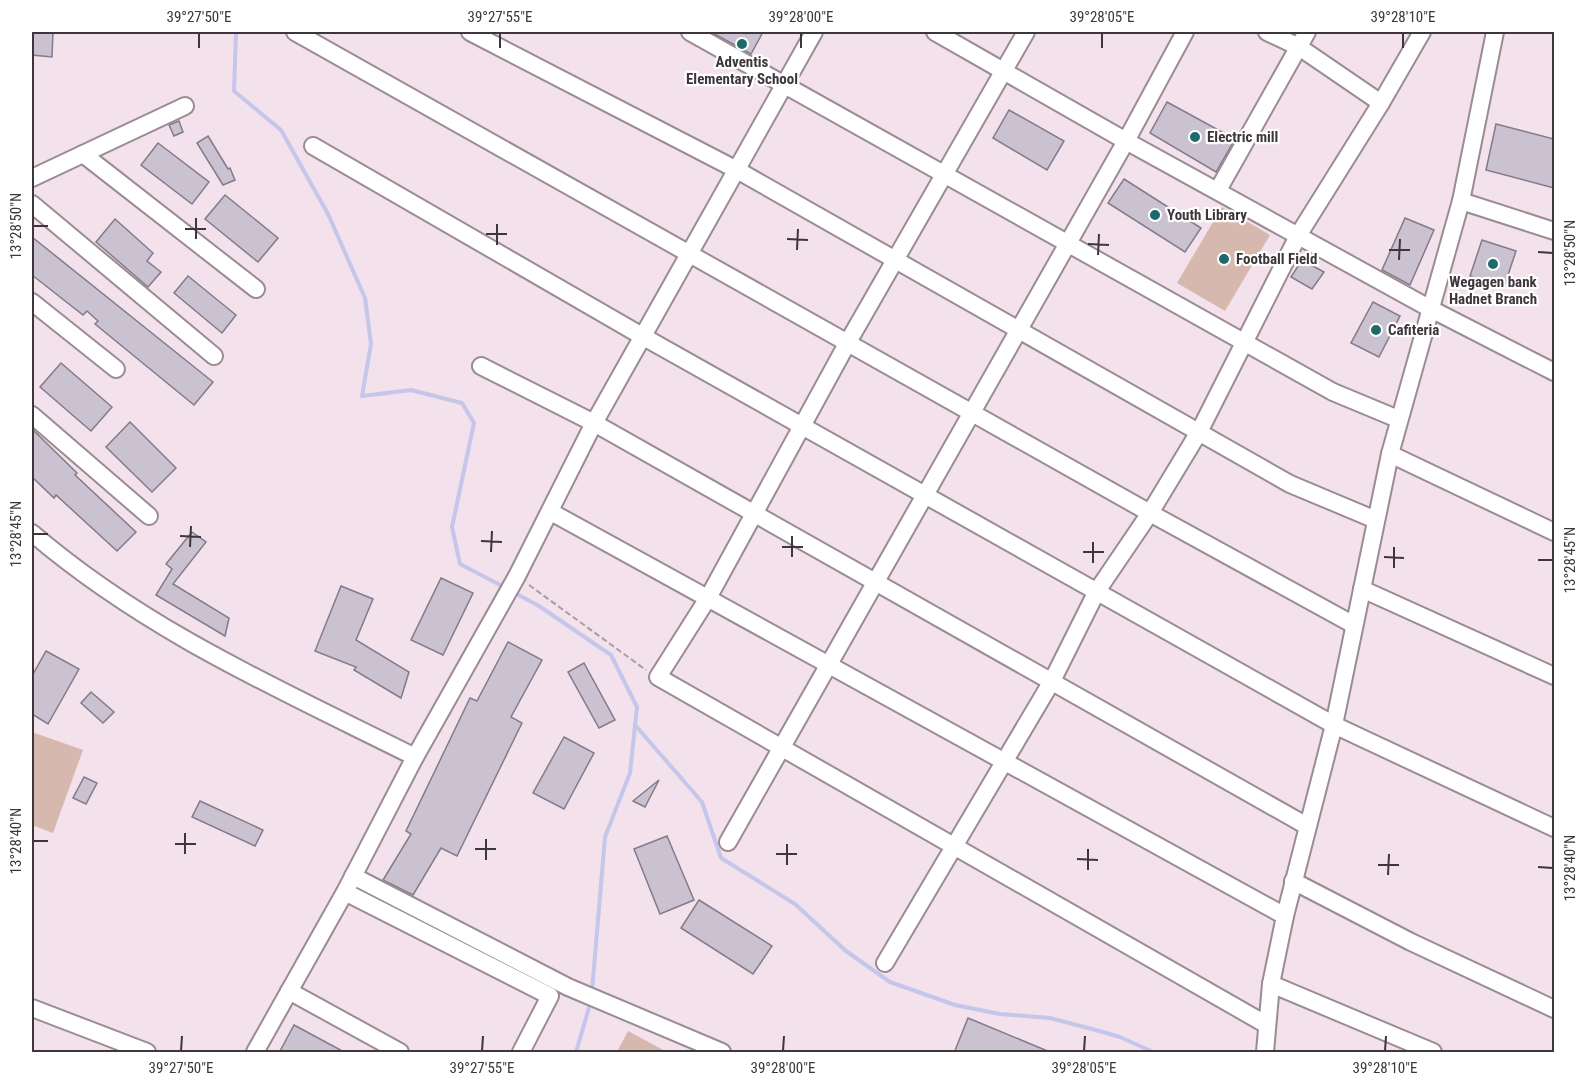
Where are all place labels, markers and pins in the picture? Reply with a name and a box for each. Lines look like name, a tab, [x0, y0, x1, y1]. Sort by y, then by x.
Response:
marker: Adventis Elementary School	[735, 37, 749, 51]
place label: Adventis Elementary School	[686, 53, 798, 88]
place label: Electric mill	[1207, 128, 1278, 146]
marker: Electric mill	[1188, 130, 1202, 144]
place label: Youth Library	[1167, 206, 1247, 224]
marker: Youth Library	[1148, 208, 1162, 222]
place label: Football Field	[1236, 250, 1317, 268]
marker: Football Field	[1217, 252, 1231, 266]
marker: Wegagen bank Hadnet Branch	[1486, 257, 1500, 271]
place label: Wegagen bank Hadnet Branch	[1449, 273, 1538, 308]
place label: Cafiteria	[1388, 321, 1439, 339]
marker: Cafiteria	[1369, 323, 1383, 337]

